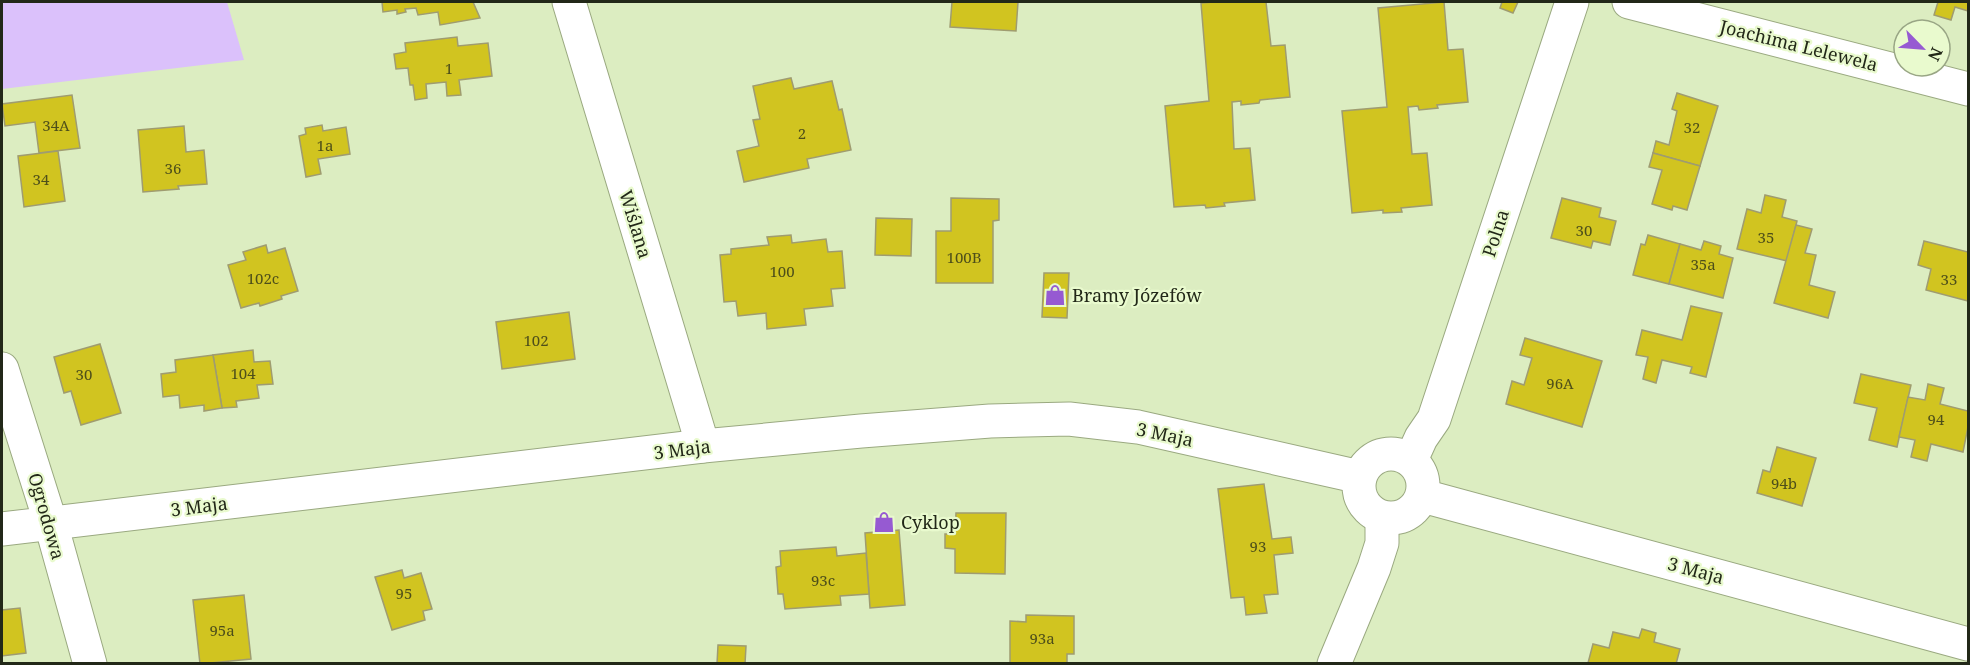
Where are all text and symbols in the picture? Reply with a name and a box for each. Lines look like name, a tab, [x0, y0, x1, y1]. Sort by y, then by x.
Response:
street label: Joachima Lelewela	[1717, 14, 1880, 76]
north arrow	[1892, 18, 1952, 78]
text: N	[1923, 44, 1948, 65]
house number: 1	[445, 58, 453, 78]
house number: 34A	[42, 115, 70, 135]
house number: 32	[1684, 117, 1700, 137]
house number: 2	[798, 123, 806, 143]
house number: 1a	[317, 135, 333, 155]
house number: 36	[165, 158, 181, 178]
house number: 34	[33, 169, 50, 189]
street label: Wiślana	[614, 187, 658, 261]
street label: Polna	[1476, 206, 1514, 260]
house number: 30	[1576, 220, 1592, 240]
house number: 35	[1758, 227, 1774, 247]
house number: 100B	[947, 247, 981, 267]
house number: 35a	[1690, 254, 1716, 274]
house number: 100	[769, 261, 795, 281]
house number: 102c	[247, 268, 279, 288]
house number: 33	[1941, 269, 1957, 289]
shop icon: Bramy Józefów	[1043, 283, 1067, 307]
place label: Bramy Józefów	[1072, 283, 1202, 307]
house number: 102	[523, 330, 549, 350]
house number: 104	[230, 363, 256, 383]
house number: 30	[76, 364, 92, 384]
house number: 96A	[1546, 373, 1574, 393]
house number: 94	[1928, 409, 1945, 429]
street label: 3 Maja	[1134, 416, 1196, 452]
street label: 3 Maja	[652, 434, 712, 464]
street label: Ogrodowa	[23, 470, 71, 562]
house number: 94b	[1771, 473, 1797, 493]
street label: 3 Maja	[169, 491, 229, 521]
shop icon: Cyklop	[872, 510, 896, 534]
place label: Cyklop	[901, 510, 960, 534]
house number: 93	[1250, 536, 1266, 556]
street label: 3 Maja	[1665, 551, 1727, 589]
house number: 93c	[811, 570, 835, 590]
house number: 95	[396, 583, 412, 603]
house number: 95a	[209, 620, 235, 640]
house number: 93a	[1029, 628, 1055, 648]

